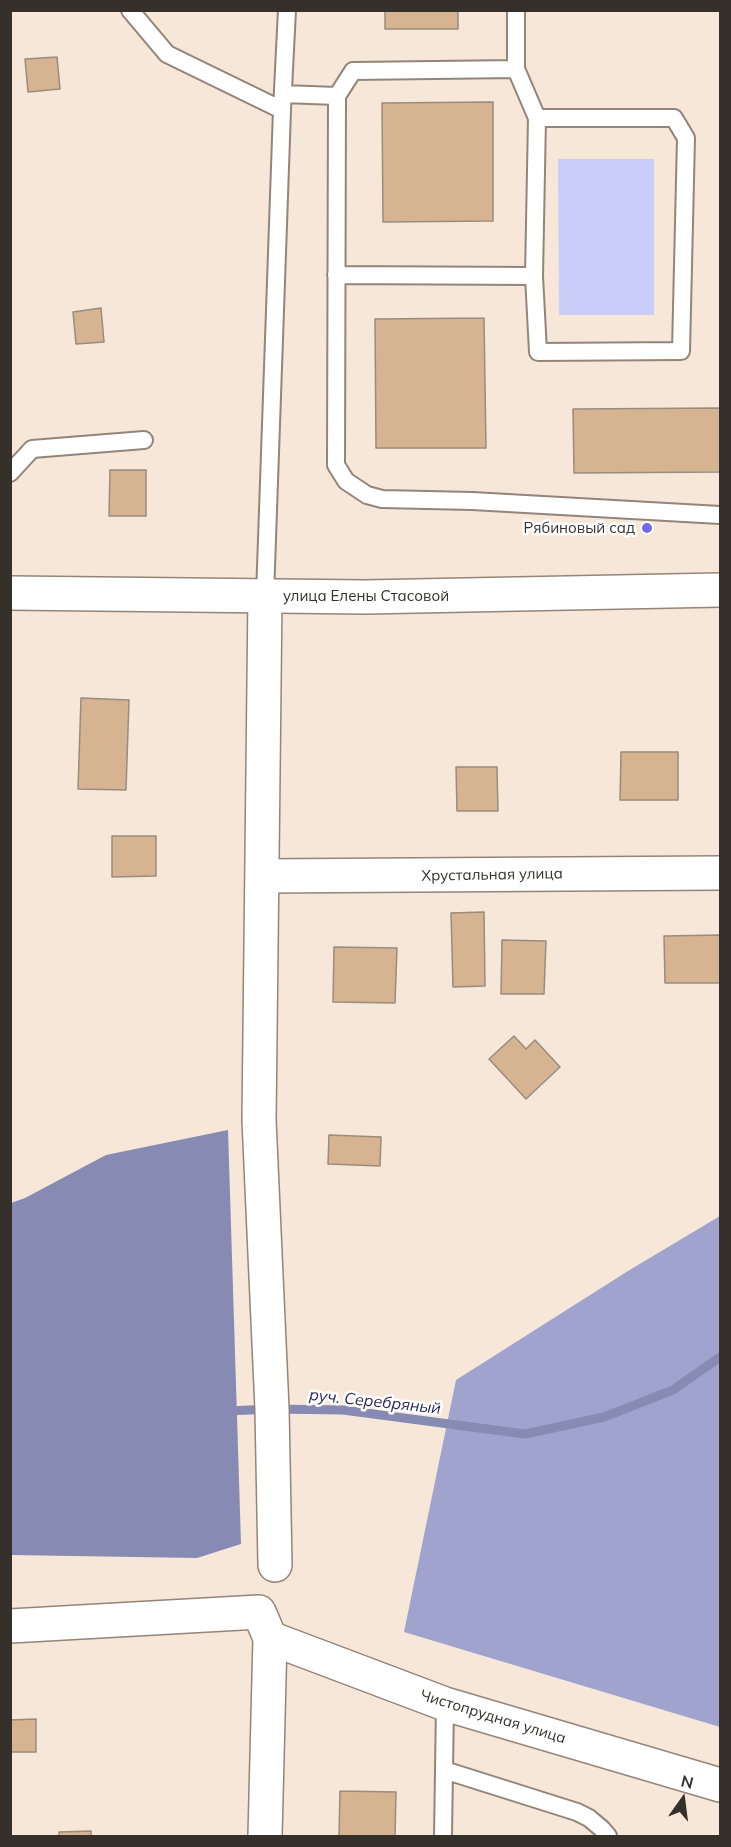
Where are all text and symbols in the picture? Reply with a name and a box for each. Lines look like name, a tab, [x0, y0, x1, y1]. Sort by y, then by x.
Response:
place label: Рябиновый сад	[523, 519, 635, 537]
marker: Рябиновый сад	[640, 521, 654, 535]
street label: улица Елены Стасовой	[283, 587, 449, 605]
street label: Хрустальная улица	[421, 865, 563, 885]
water label: руч. Серебряный	[308, 1386, 442, 1418]
street label: Чистопрудная улица	[418, 1686, 568, 1748]
north arrow	[653, 1769, 713, 1829]
text: N	[679, 1770, 696, 1793]

